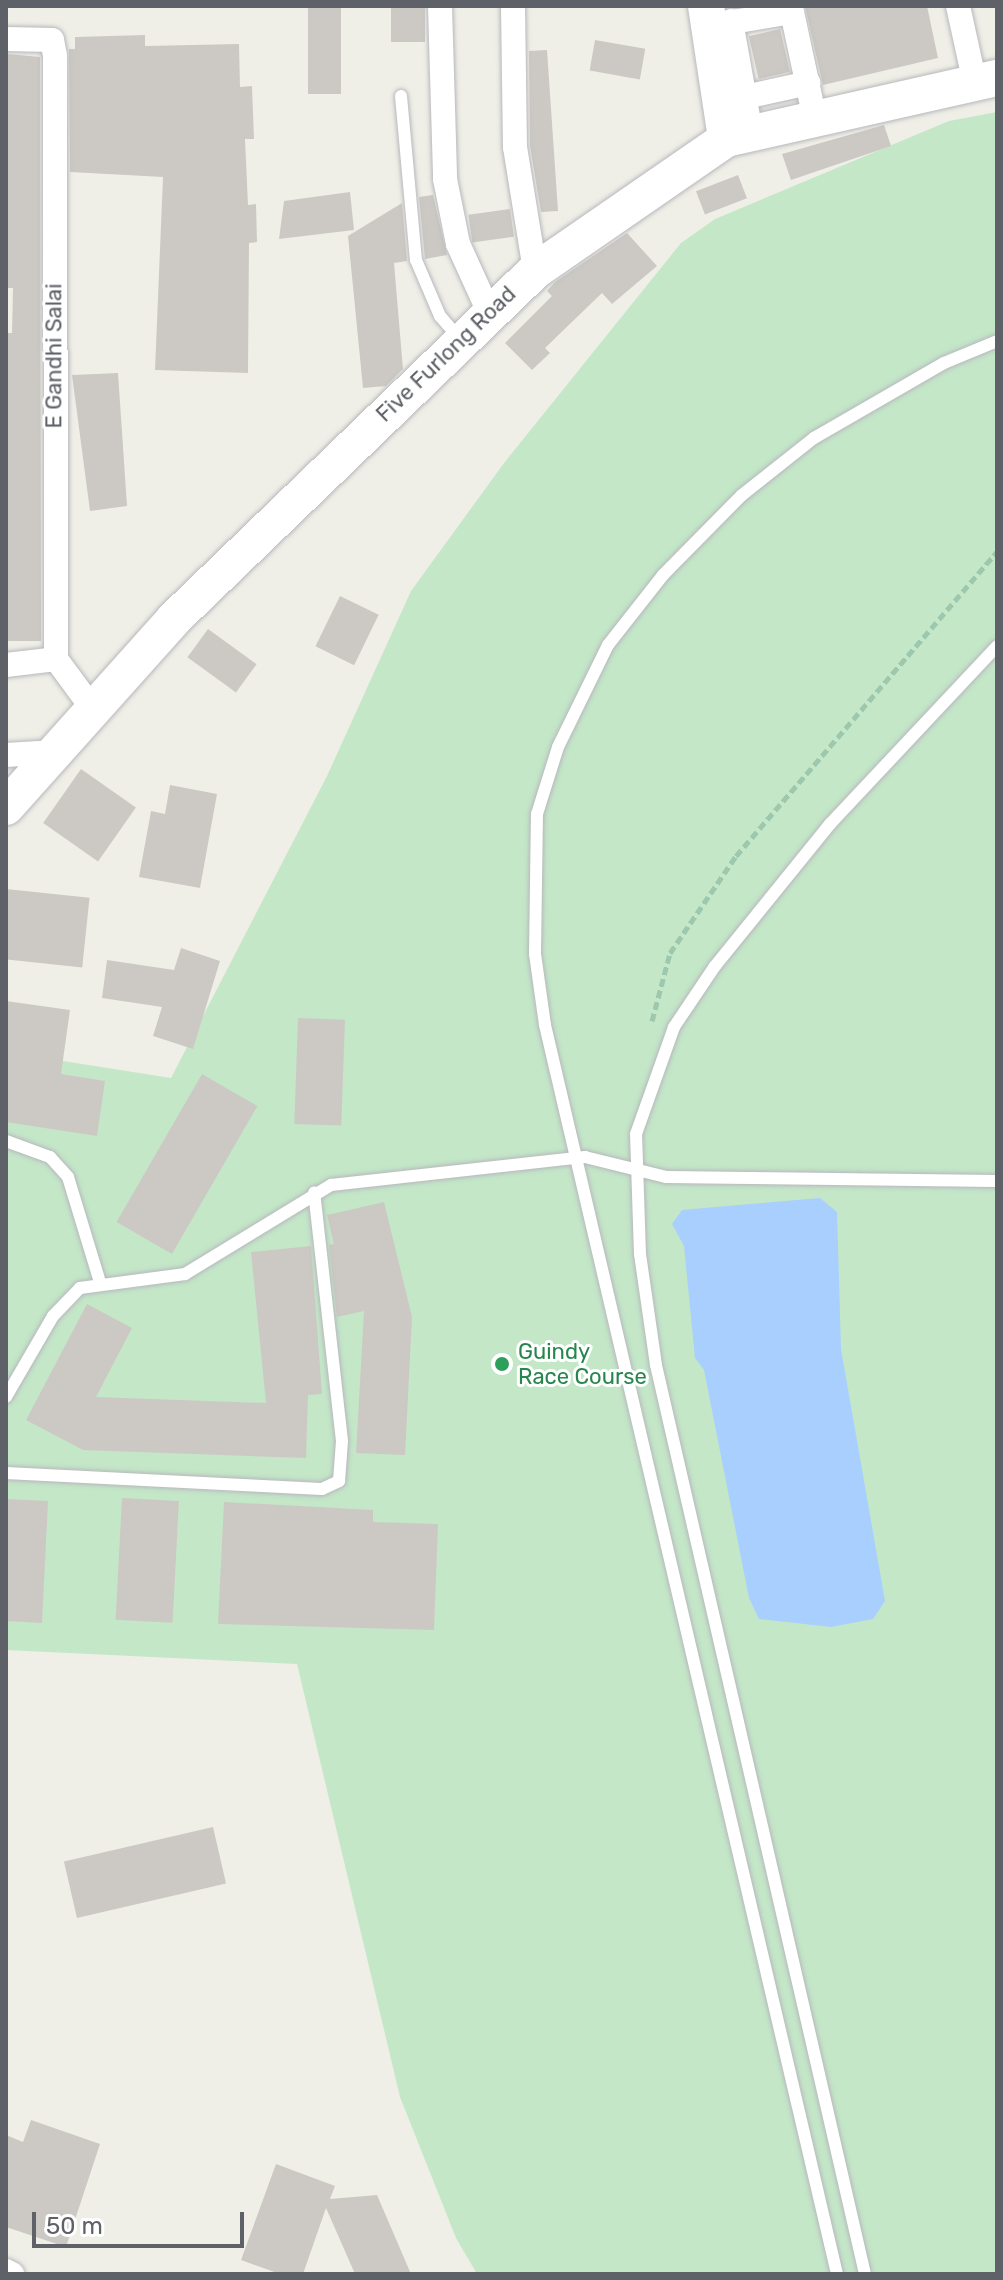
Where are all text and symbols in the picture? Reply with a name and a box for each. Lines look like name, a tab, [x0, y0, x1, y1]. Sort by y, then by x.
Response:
street label: Five Furlong Road	[371, 281, 521, 427]
street label: E Gandhi Salai	[41, 283, 67, 429]
place label: Guindy Race Course	[518, 1338, 647, 1390]
marker: Guindy Race Course	[493, 1355, 511, 1373]
scale bar	[36, 2196, 248, 2246]
text: 50 m	[46, 2212, 103, 2240]

